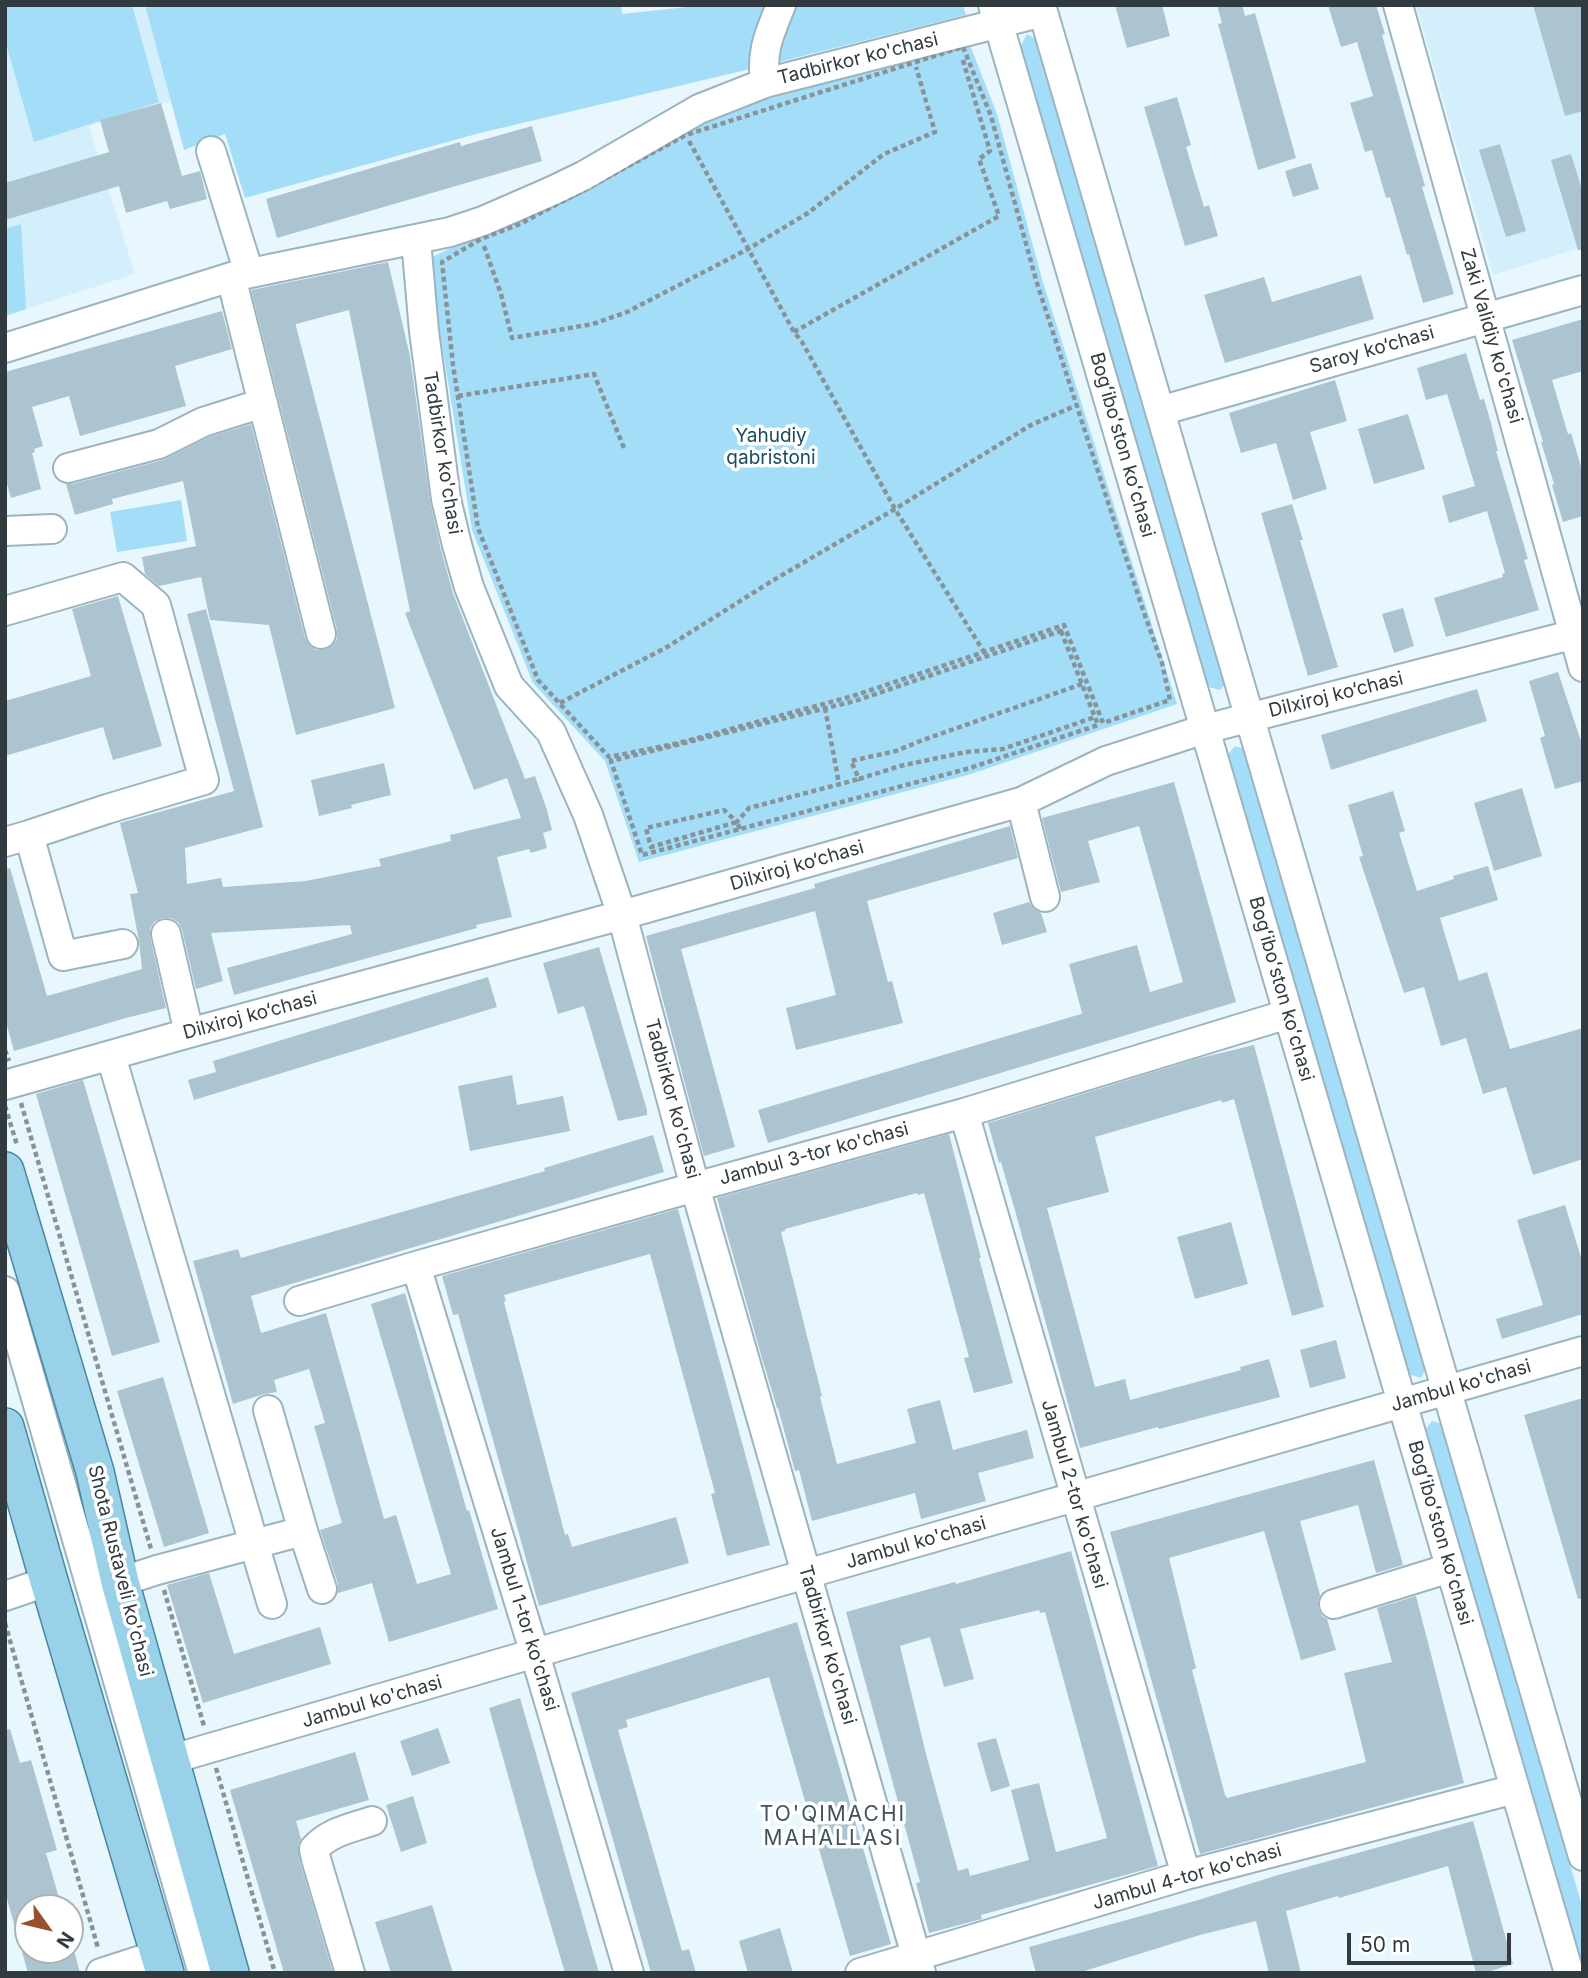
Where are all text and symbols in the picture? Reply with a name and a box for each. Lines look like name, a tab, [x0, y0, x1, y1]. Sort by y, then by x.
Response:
street label: Tadbirkor ko'chasi	[775, 28, 941, 90]
street label: Zaki Validiy ko'chasi	[1455, 246, 1527, 426]
street label: Saroy ko‘chasi	[1307, 321, 1437, 379]
street label: Bogʻiboʻston koʻchasi	[1085, 350, 1159, 540]
street label: Tadbirkor ko'chasi	[418, 370, 466, 536]
park label: Yahudiy qabristoni	[726, 425, 816, 469]
street label: Dilxiroj ko‘chasi	[1266, 667, 1406, 723]
street label: Dilxiroj ko‘chasi	[728, 836, 866, 896]
street label: Bogʻiboʻston koʻchasi	[1244, 894, 1318, 1084]
street label: Dilxiroj ko‘chasi	[180, 987, 320, 1045]
street label: Tadbirkor ko'chasi	[640, 1017, 704, 1181]
street label: Jambul 3-tor ko'chasi	[717, 1118, 911, 1190]
street label: Jambul ko'chasi	[1388, 1355, 1534, 1417]
street label: Jambul 2-tor ko'chasi	[1036, 1397, 1112, 1591]
street label: Bogʻiboʻston koʻchasi	[1403, 1438, 1477, 1628]
street label: Shota Rustaveli ko'chasi	[83, 1463, 157, 1679]
street label: Jambul ko'chasi	[843, 1512, 989, 1574]
street label: Jambul 1-tor ko'chasi	[485, 1524, 563, 1714]
street label: Tadbirkor ko'chasi	[793, 1563, 861, 1727]
street label: Jambul ko'chasi	[299, 1671, 445, 1733]
district label: TO'QIMACHI MAHALLASI	[761, 1802, 905, 1852]
street label: Jambul 4-tor ko'chasi	[1090, 1839, 1284, 1915]
north arrow	[14, 1894, 84, 1964]
scale bar	[1350, 1918, 1514, 1962]
text: N	[52, 1927, 79, 1952]
text: 50 m	[1360, 1932, 1410, 1957]

